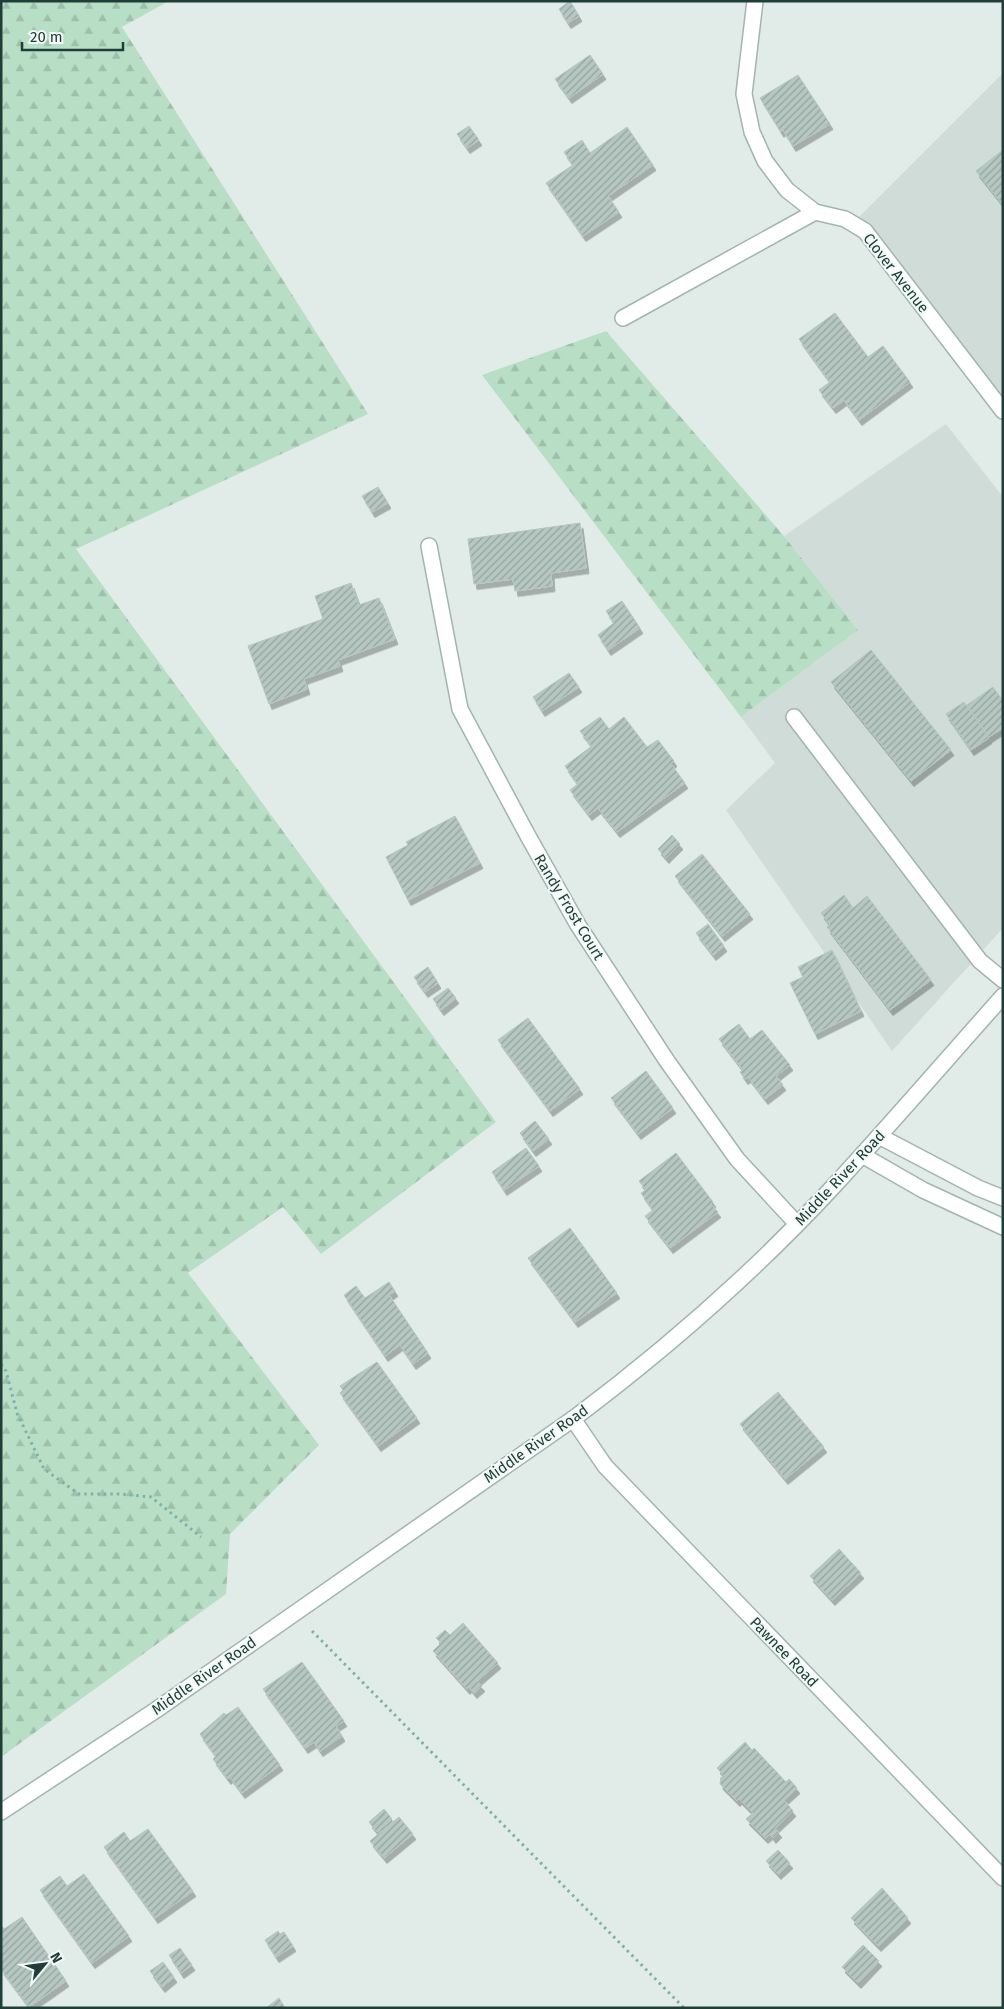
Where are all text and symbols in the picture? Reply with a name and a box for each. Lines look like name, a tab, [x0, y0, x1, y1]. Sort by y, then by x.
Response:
scale bar	[22, 20, 124, 52]
text: 20 m	[30, 28, 63, 46]
street label: Clover Avenue	[859, 230, 933, 316]
street label: Randy Frost Court	[530, 851, 608, 964]
street label: Middle River Road	[791, 1127, 889, 1229]
street label: Middle River Road	[480, 1401, 592, 1487]
street label: Pawnee Road	[746, 1613, 822, 1691]
street label: Middle River Road	[148, 1633, 260, 1719]
north arrow	[20, 1939, 70, 1989]
text: N	[46, 1950, 66, 1966]

